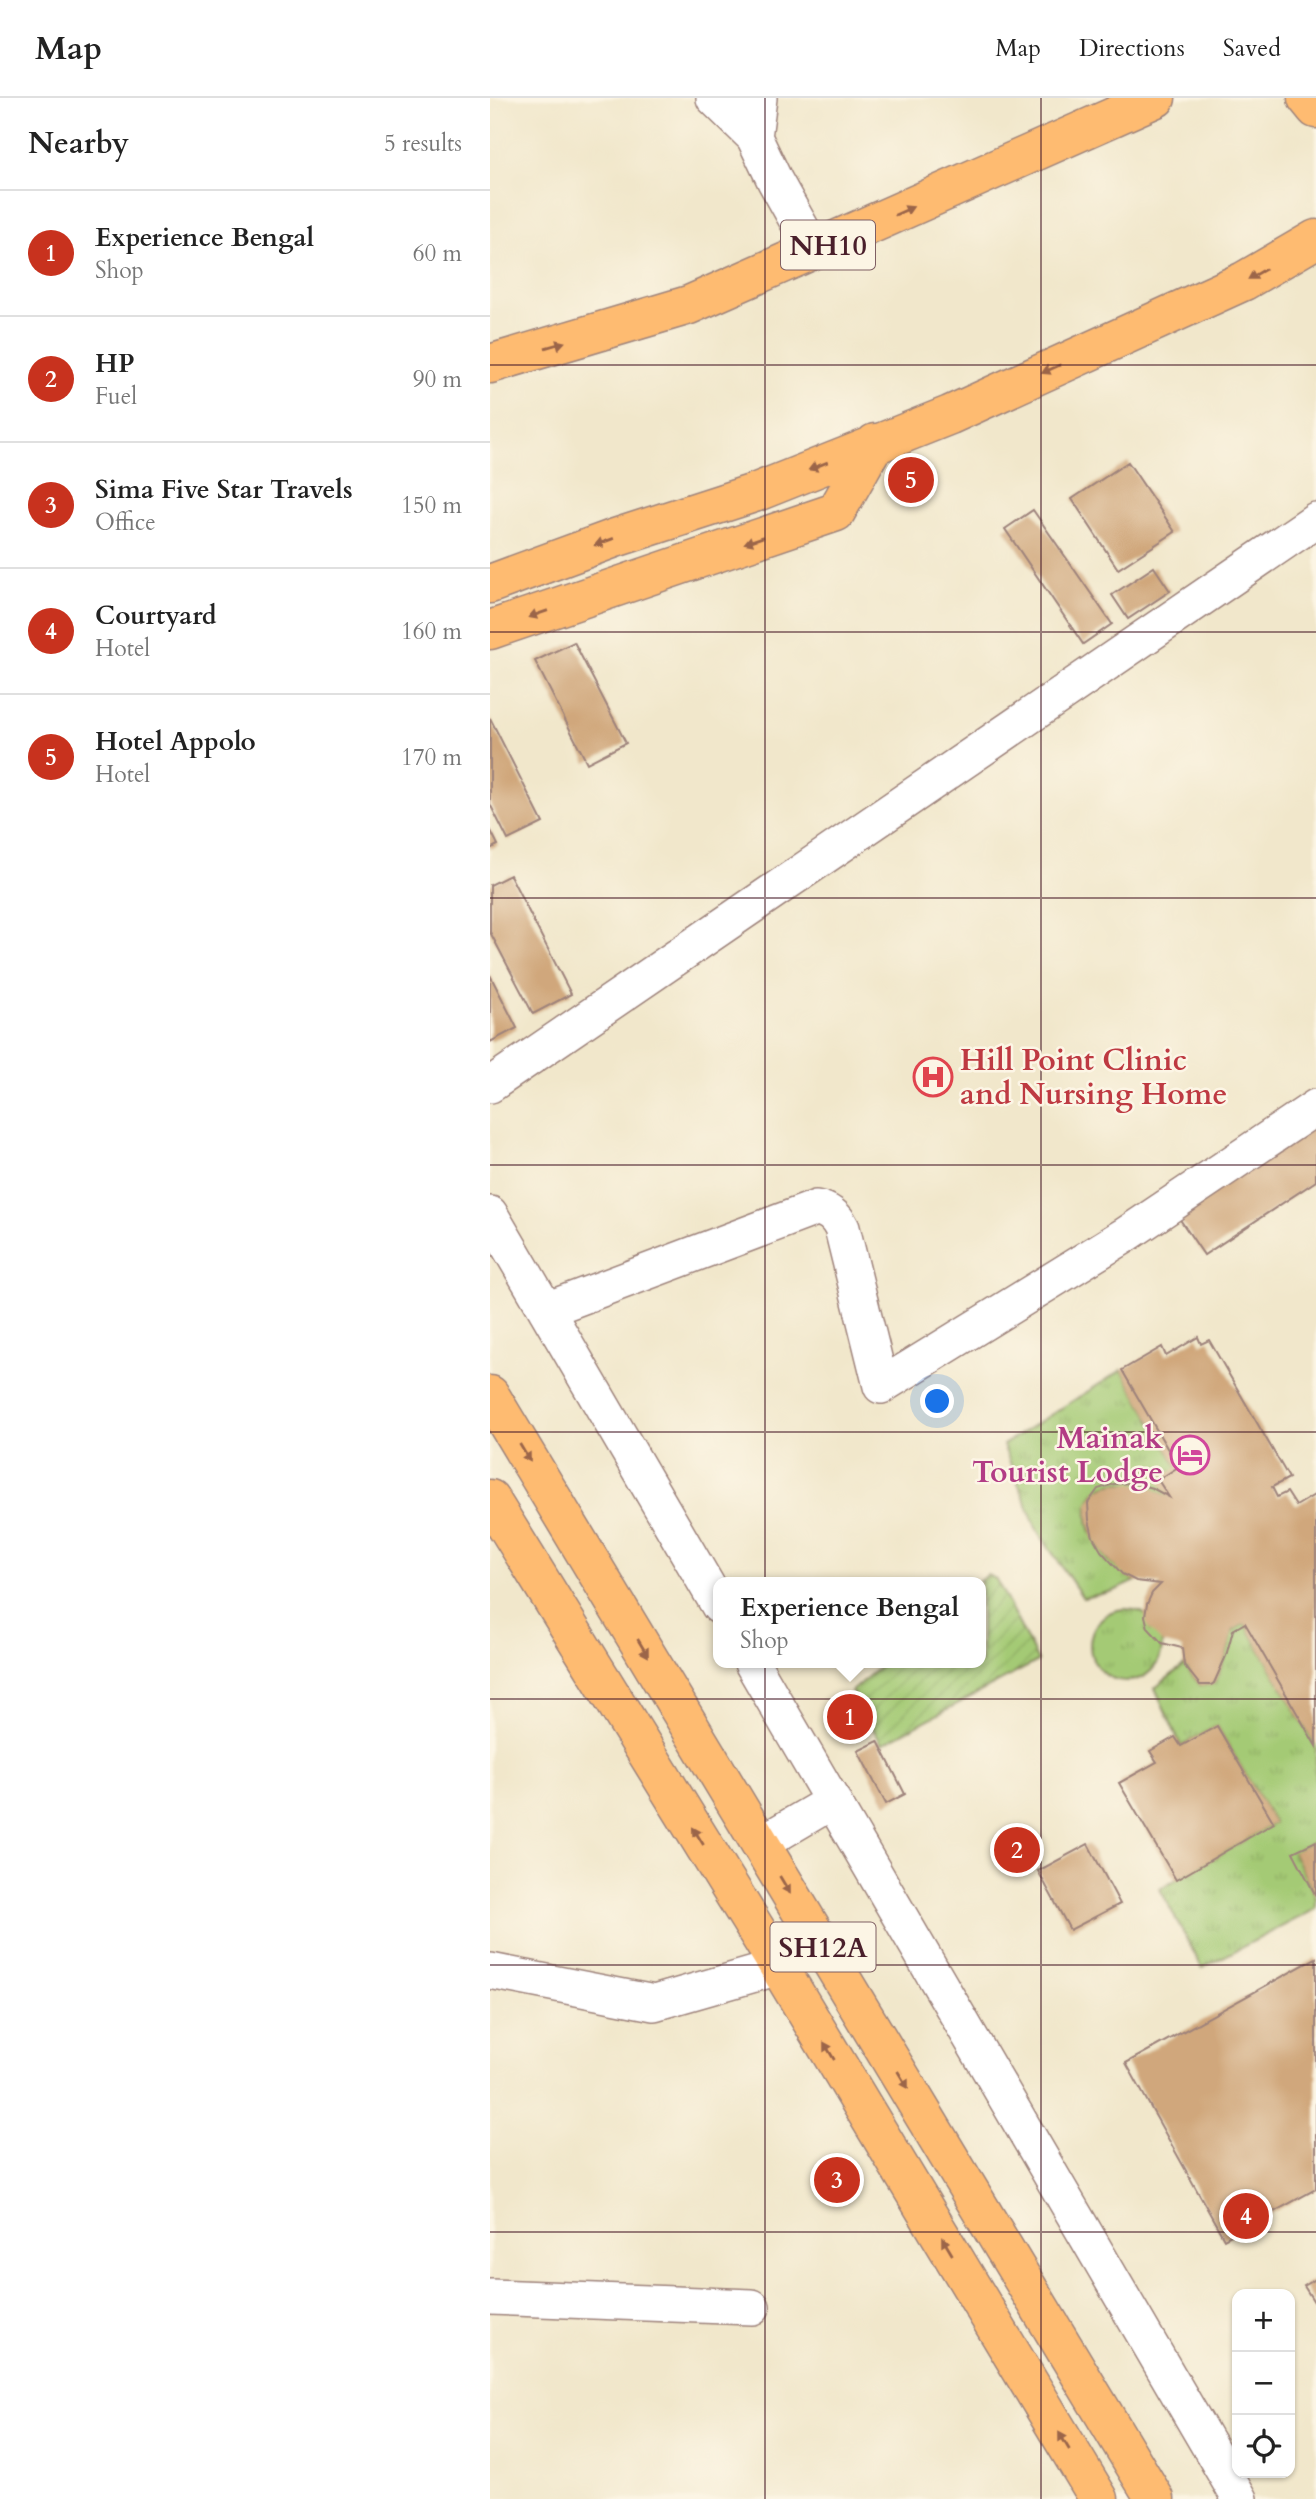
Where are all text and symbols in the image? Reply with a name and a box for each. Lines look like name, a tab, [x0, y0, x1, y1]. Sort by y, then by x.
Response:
text: Map	[35, 26, 102, 71]
text: Map	[995, 32, 1041, 65]
text: Directions	[1079, 32, 1185, 65]
text: Saved	[1223, 32, 1281, 65]
text: Nearby	[28, 123, 129, 164]
text: 5 results	[384, 128, 462, 159]
one-way arrow	[894, 205, 915, 216]
text: Experience Bengal	[95, 220, 314, 255]
road number: NH10	[781, 220, 875, 270]
text: 1	[45, 238, 57, 269]
text: 60 m	[413, 238, 462, 269]
text: Shop	[95, 255, 144, 286]
one-way arrow	[1247, 267, 1267, 279]
one-way arrow	[545, 339, 566, 349]
text: HP	[95, 346, 134, 381]
text: 2	[45, 364, 57, 395]
text: 90 m	[413, 364, 462, 395]
one-way arrow	[1040, 364, 1061, 375]
text: Fuel	[95, 381, 137, 412]
pin: 5	[888, 454, 934, 506]
one-way arrow	[808, 461, 829, 472]
text: Sima Five Star Travels	[95, 472, 353, 507]
text: 3	[45, 490, 57, 521]
text: 150 m	[401, 490, 462, 521]
text: Office	[95, 507, 156, 538]
one-way arrow	[743, 535, 764, 546]
one-way arrow	[593, 537, 614, 548]
text: Courtyard	[95, 598, 217, 633]
one-way arrow	[528, 609, 549, 620]
text: 4	[45, 616, 57, 647]
text: 160 m	[401, 616, 462, 647]
text: Hotel	[95, 633, 150, 664]
text: Hotel Appolo	[95, 724, 256, 759]
text: 5	[45, 742, 57, 773]
text: 170 m	[401, 742, 462, 773]
text: Hotel	[95, 759, 150, 790]
place label: Hill Point Clinic and Nursing Home	[960, 1040, 1227, 1115]
hospital icon: Hill Point Clinic and Nursing Home	[912, 1056, 954, 1098]
your location	[920, 1384, 954, 1418]
place label: Mainak Tourist Lodge	[972, 1418, 1163, 1493]
hotel icon: Mainak Tourist Lodge	[1169, 1434, 1211, 1476]
one-way arrow	[519, 1444, 532, 1463]
popup	[713, 1577, 986, 1668]
text: Experience Bengal	[740, 1590, 959, 1625]
text: Shop	[740, 1625, 789, 1656]
one-way arrow	[636, 1639, 649, 1658]
pin: 1	[827, 1691, 873, 1743]
pin: 2	[994, 1824, 1040, 1876]
one-way arrow	[691, 1826, 704, 1845]
one-way arrow	[779, 1876, 792, 1895]
road number: SH12A	[770, 1923, 876, 1972]
one-way arrow	[823, 2041, 836, 2060]
one-way arrow	[896, 2070, 909, 2089]
pin: 3	[814, 2154, 860, 2206]
pin: 4	[1223, 2190, 1269, 2242]
one-way arrow	[940, 2236, 953, 2255]
map controls	[1232, 2289, 1295, 2478]
button: +	[1232, 2289, 1295, 2352]
button: −	[1232, 2352, 1295, 2415]
button: locate	[1232, 2415, 1295, 2478]
one-way arrow	[1058, 2431, 1070, 2450]

